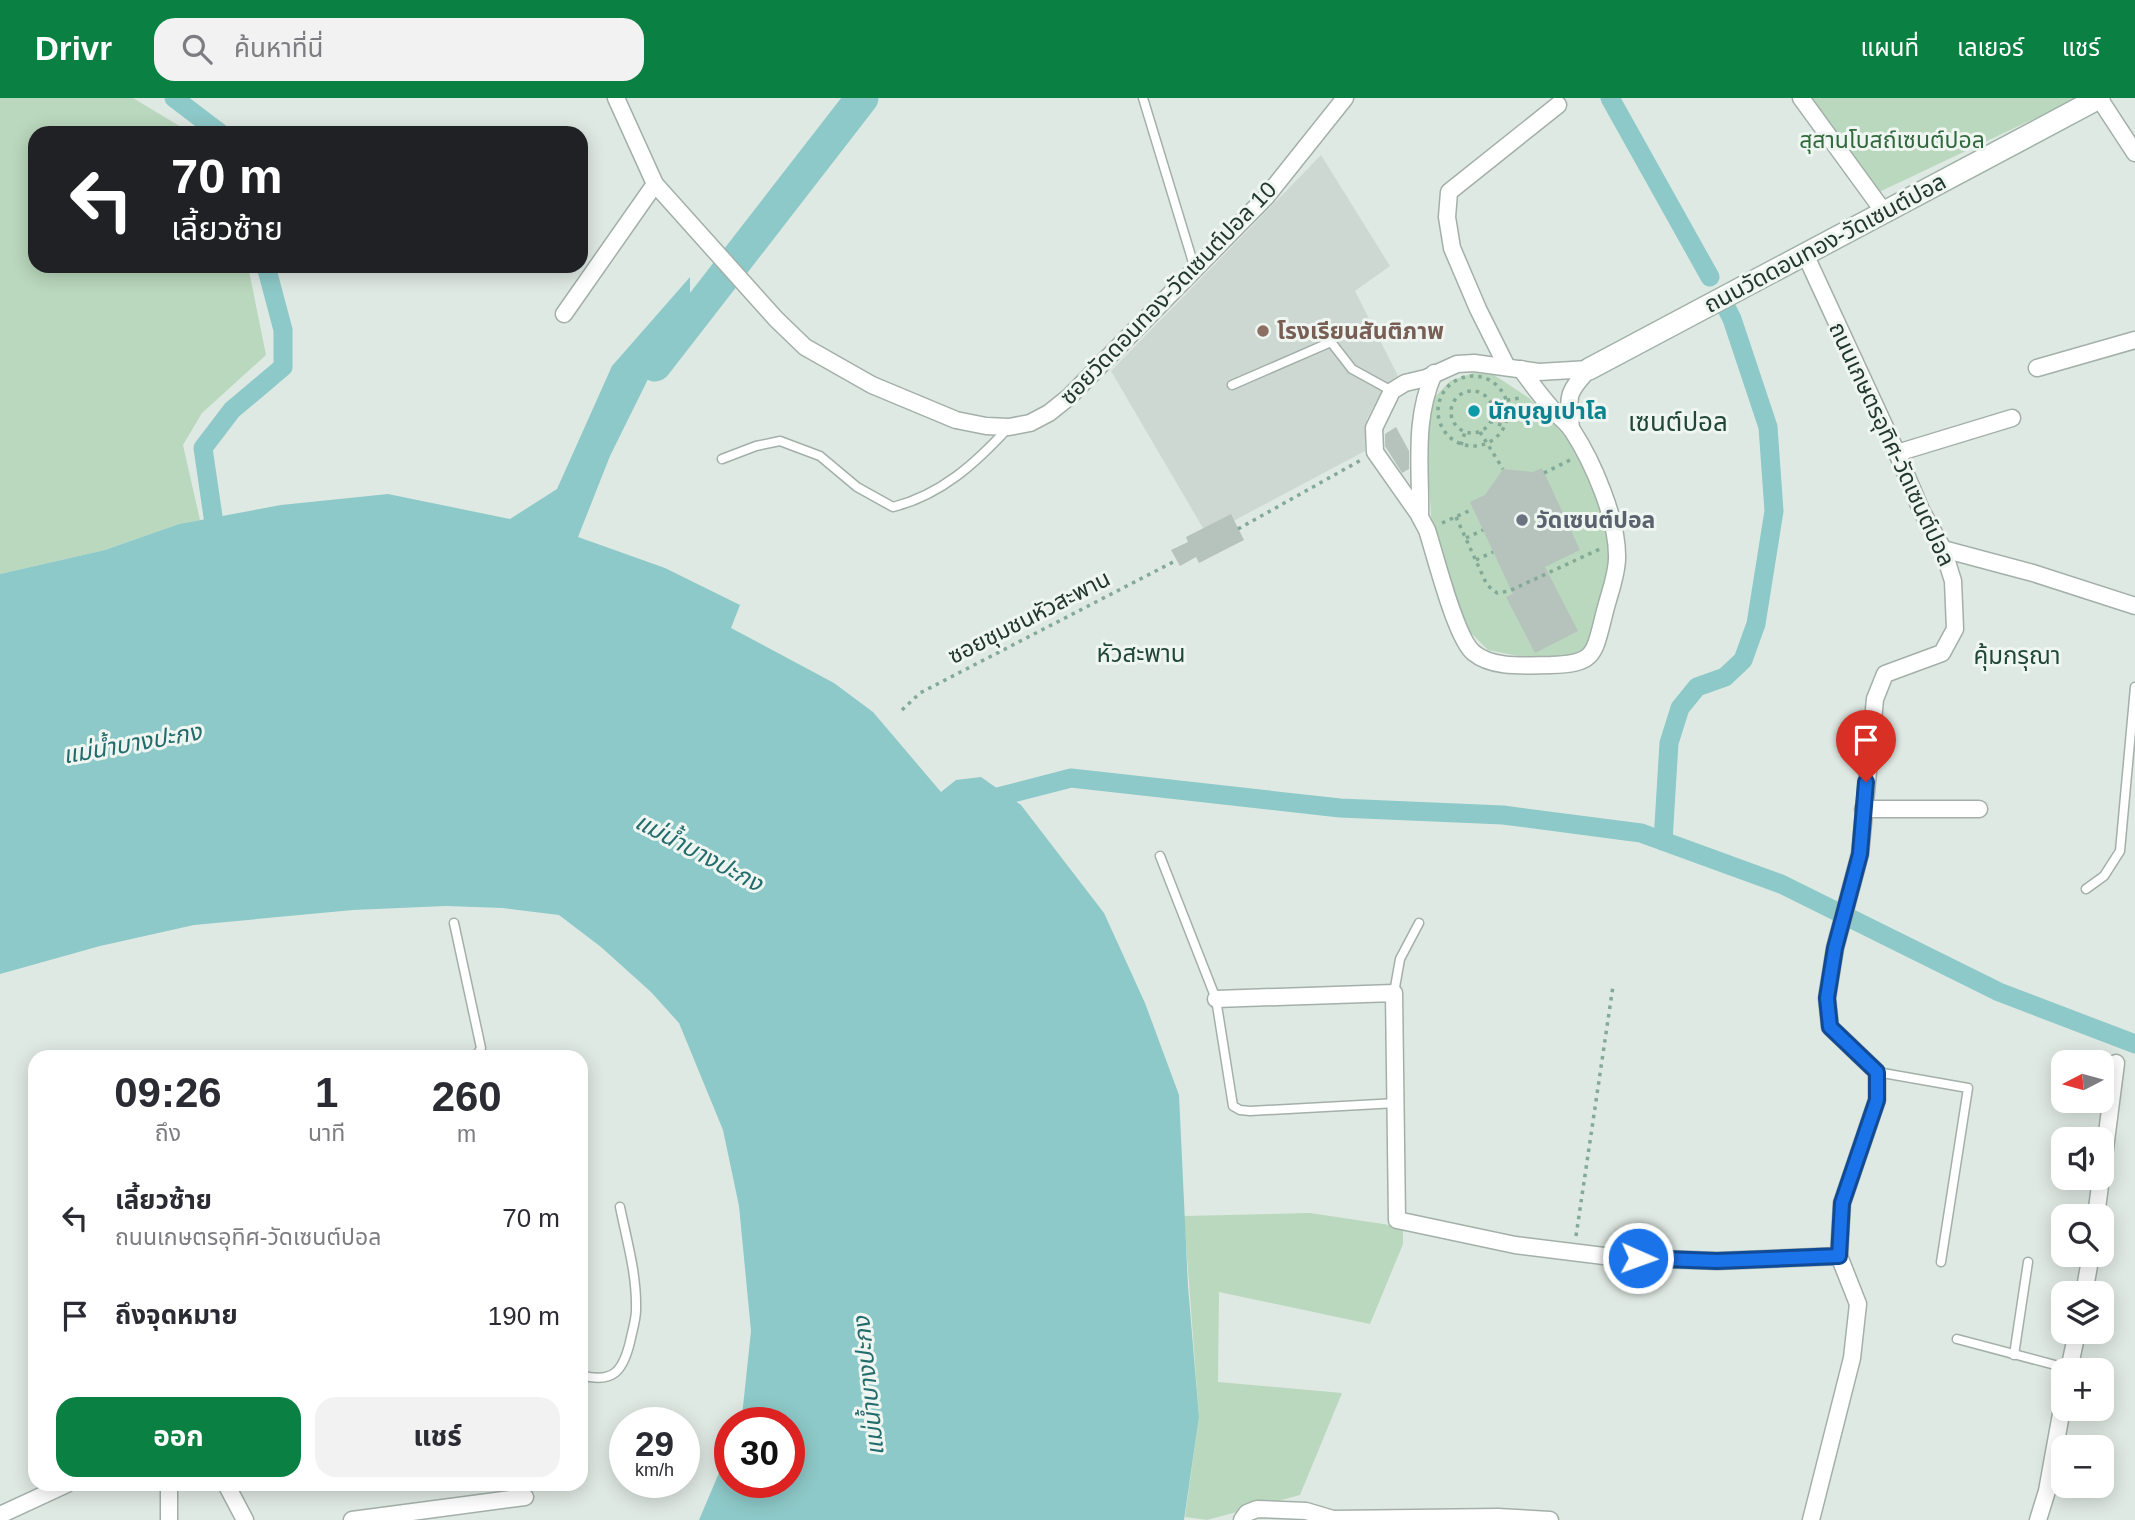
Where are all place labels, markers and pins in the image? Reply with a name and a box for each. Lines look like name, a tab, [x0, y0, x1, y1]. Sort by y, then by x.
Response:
place label: โรงเรียนสันติภาพ	[1277, 318, 1444, 344]
marker: โรงเรียนสันติภาพ	[1255, 323, 1271, 339]
place label: นักบุญเปาโล	[1488, 398, 1607, 425]
marker: นักบุญเปาโล	[1466, 403, 1482, 419]
place label: วัดเซนต์ปอล	[1536, 507, 1655, 533]
marker: วัดเซนต์ปอล	[1514, 512, 1530, 528]
pin	[1836, 710, 1896, 782]

